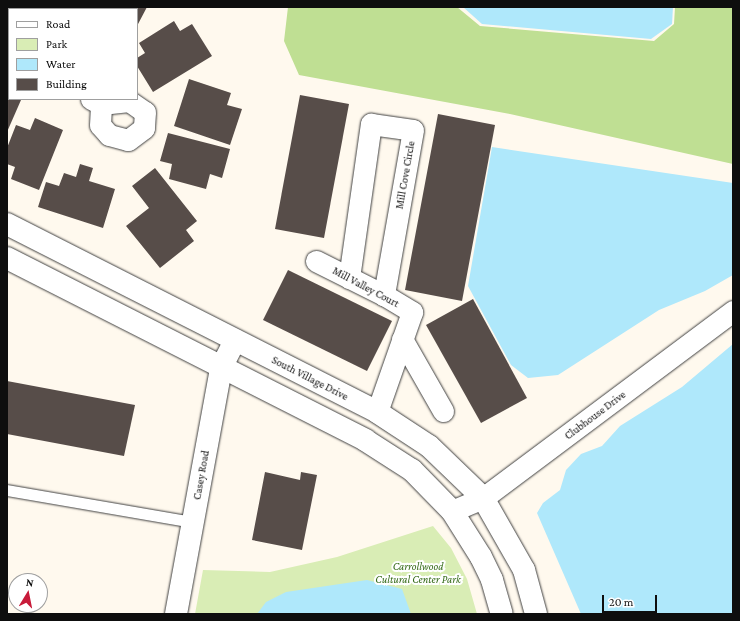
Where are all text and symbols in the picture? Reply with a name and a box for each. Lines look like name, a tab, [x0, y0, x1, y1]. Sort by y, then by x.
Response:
legend	[8, 8, 138, 100]
text: Road	[46, 17, 70, 31]
text: Park	[46, 37, 67, 51]
text: Water	[46, 57, 75, 71]
text: Building	[46, 77, 87, 91]
street label: Mill Cove Circle	[393, 140, 417, 210]
street label: Mill Valley Court	[330, 264, 402, 310]
street label: South Village Drive	[270, 353, 350, 403]
street label: Clubhouse Drive	[562, 388, 628, 442]
street label: Casey Road	[190, 449, 212, 501]
park label: Carrollwood Cultural Center Park	[375, 560, 461, 586]
north arrow	[8, 573, 48, 613]
text: N	[25, 576, 35, 589]
scale bar	[604, 587, 659, 613]
text: 20 m	[609, 595, 633, 609]

